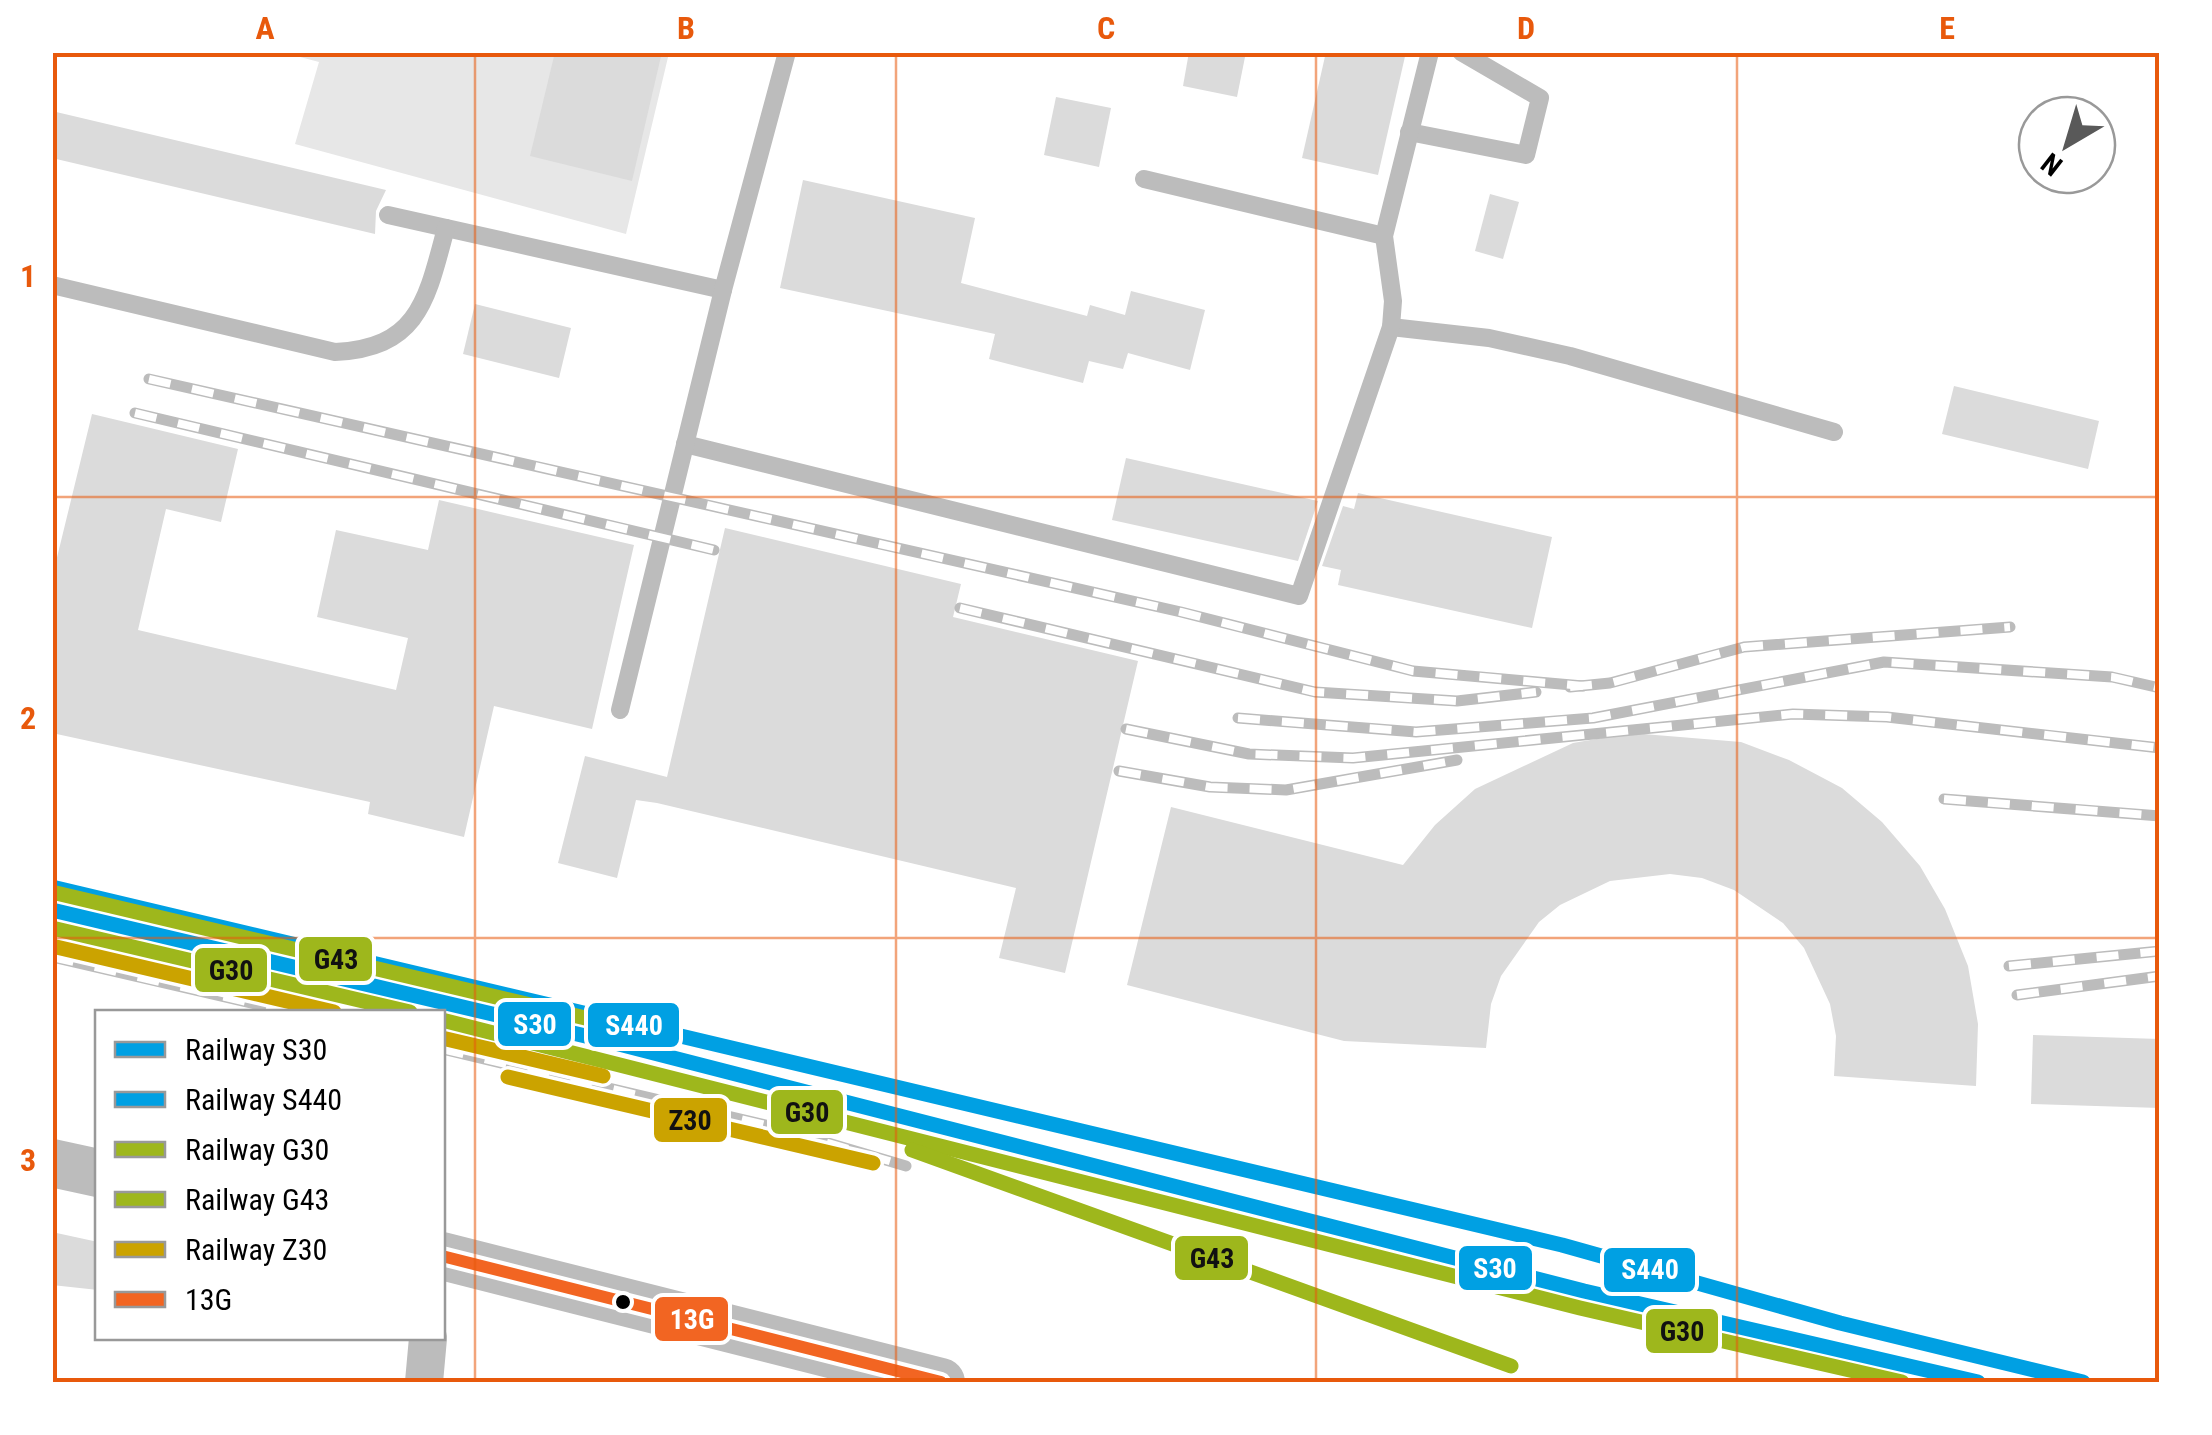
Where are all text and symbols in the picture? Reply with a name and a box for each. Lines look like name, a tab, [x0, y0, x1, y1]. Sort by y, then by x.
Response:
text: A	[255, 9, 275, 47]
text: B	[677, 9, 695, 47]
text: C	[1097, 9, 1115, 47]
text: D	[1517, 9, 1535, 47]
text: E	[1939, 9, 1955, 47]
north arrow	[2017, 95, 2117, 195]
text: N	[2035, 146, 2069, 183]
text: 1	[20, 257, 36, 295]
text: 2	[20, 699, 36, 737]
line badge: G43	[297, 935, 374, 983]
text: G43	[314, 943, 358, 976]
line badge: G30	[193, 946, 269, 994]
text: G30	[209, 954, 253, 987]
line badge: S30	[496, 1000, 573, 1048]
line badge: S440	[586, 1001, 681, 1049]
text: S30	[513, 1008, 557, 1041]
text: S440	[605, 1009, 663, 1042]
legend	[95, 1010, 445, 1340]
text: Railway S30	[185, 1032, 327, 1067]
text: Railway S440	[185, 1082, 342, 1117]
line badge: G30	[769, 1088, 845, 1136]
line badge: Z30	[652, 1096, 729, 1144]
text: G30	[785, 1096, 829, 1129]
text: Z30	[668, 1104, 712, 1137]
text: Railway G30	[185, 1132, 329, 1167]
text: 3	[20, 1141, 36, 1179]
text: Railway G43	[185, 1182, 329, 1217]
text: Railway Z30	[185, 1232, 327, 1267]
line badge: G43	[1173, 1234, 1250, 1282]
text: G43	[1190, 1242, 1234, 1275]
line badge: S30	[1457, 1244, 1534, 1292]
line badge: S440	[1602, 1246, 1697, 1294]
text: S30	[1473, 1252, 1517, 1285]
text: S440	[1621, 1253, 1679, 1286]
text: 13G	[185, 1282, 232, 1317]
unlabelled marker	[613, 1292, 633, 1312]
line badge: 13G	[653, 1295, 730, 1343]
text: 13G	[670, 1303, 714, 1336]
line badge: G30	[1644, 1307, 1720, 1355]
text: G30	[1660, 1315, 1704, 1348]

